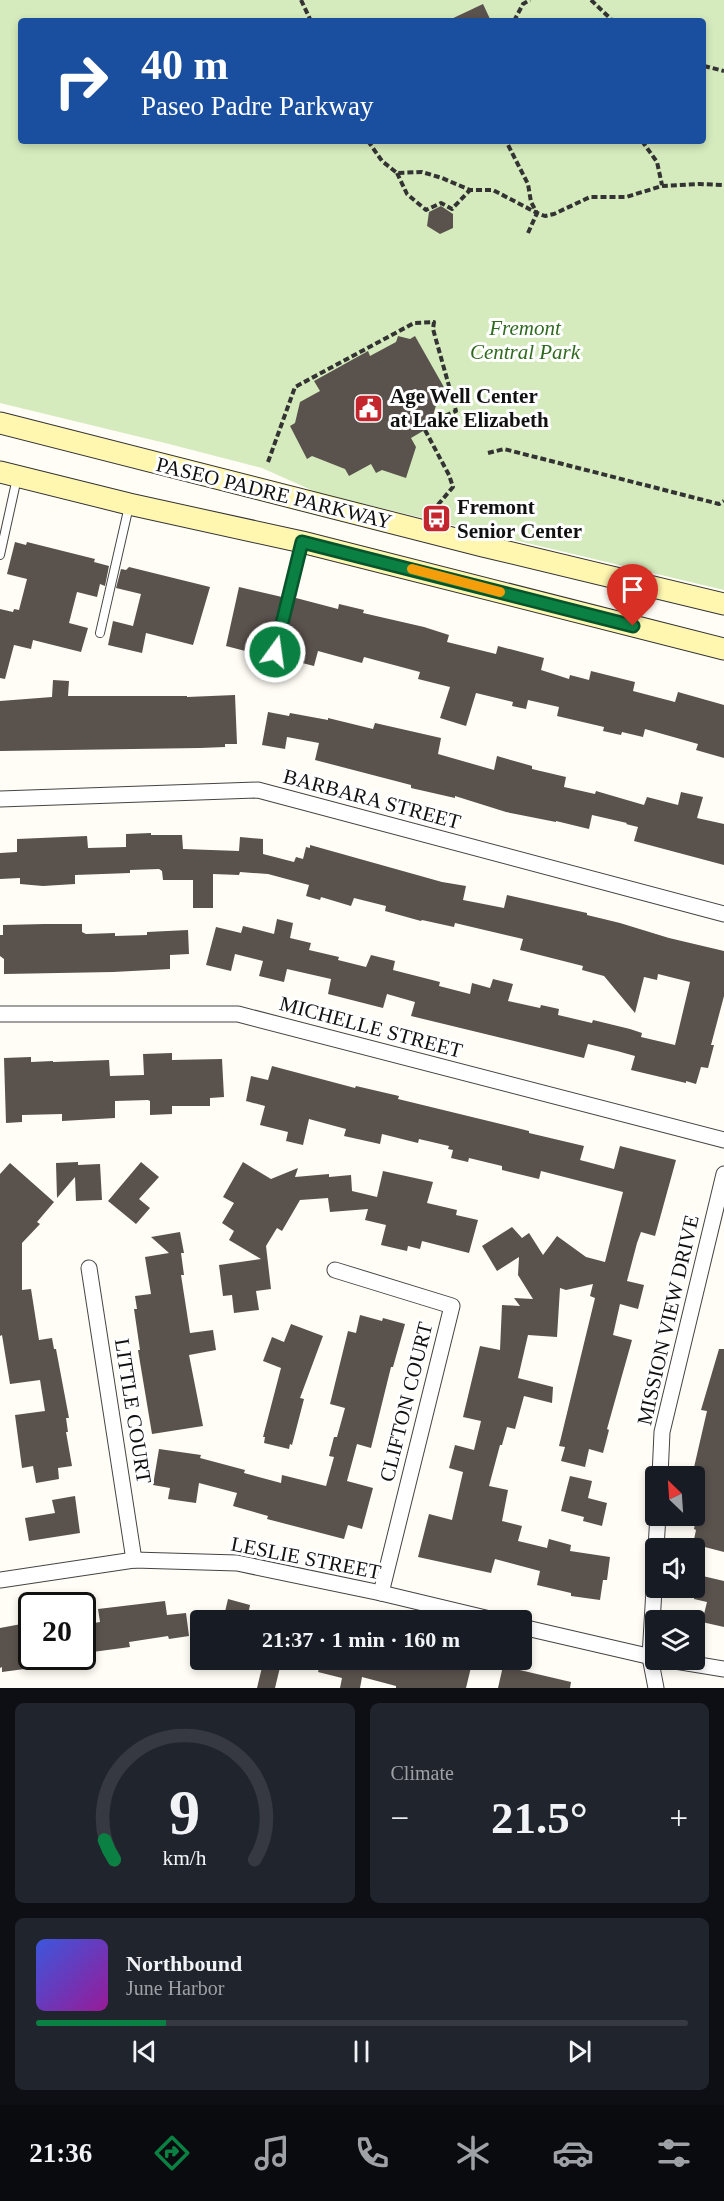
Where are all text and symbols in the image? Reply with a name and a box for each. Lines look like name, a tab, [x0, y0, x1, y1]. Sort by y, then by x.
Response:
icon: right	[42, 42, 120, 120]
text: 40 m	[141, 42, 229, 88]
text: Paseo Padre Parkway	[141, 91, 373, 121]
park label: Fremont Central Park	[470, 316, 581, 364]
place label: Age Well Center at Lake Elizabeth	[390, 384, 549, 432]
public building icon: Age Well Center at Lake Elizabeth	[353, 392, 385, 424]
street label: PASEO PADRE PARKWAY	[154, 452, 394, 534]
place label: Fremont Senior Center	[457, 495, 582, 543]
bus stop icon: Fremont Senior Center	[420, 503, 452, 535]
pin	[607, 564, 658, 626]
icon: arrive	[616, 573, 649, 606]
position arrow	[243, 620, 307, 684]
street label: BARBARA STREET	[281, 764, 463, 834]
street label: MICHELLE STREET	[277, 991, 465, 1063]
street label: MISSION VIEW DRIVE	[632, 1213, 704, 1427]
street label: CLIFTON COURT	[375, 1320, 437, 1484]
street label: LITTLE COURT	[110, 1337, 156, 1485]
north arrow	[645, 1466, 705, 1526]
map controls	[645, 1466, 705, 1670]
street label: LESLIE STREET	[229, 1532, 383, 1584]
button: sound	[645, 1538, 705, 1598]
speed limit sign: 20	[18, 1592, 96, 1670]
button: layers	[645, 1610, 705, 1670]
text: 21:37 · 1 min · 160 m	[262, 1627, 460, 1652]
text: Climate	[391, 1762, 454, 1784]
text: 9	[169, 1778, 200, 1847]
text: 21.5°	[491, 1793, 588, 1843]
text: −	[391, 1800, 409, 1836]
text: +	[669, 1800, 688, 1836]
text: km/h	[163, 1846, 207, 1870]
text: Northbound	[126, 1951, 242, 1976]
text: June Harbor	[126, 1977, 224, 1999]
icon: previous	[128, 2035, 161, 2068]
icon: pause	[345, 2035, 378, 2068]
icon: next	[563, 2035, 596, 2068]
icon: directions	[151, 2132, 193, 2174]
icon: music	[251, 2132, 293, 2174]
icon: phone	[351, 2132, 393, 2174]
icon: climate	[452, 2132, 494, 2174]
icon: car	[552, 2132, 594, 2174]
icon: filters	[653, 2132, 695, 2174]
text: 21:36	[29, 2138, 92, 2168]

